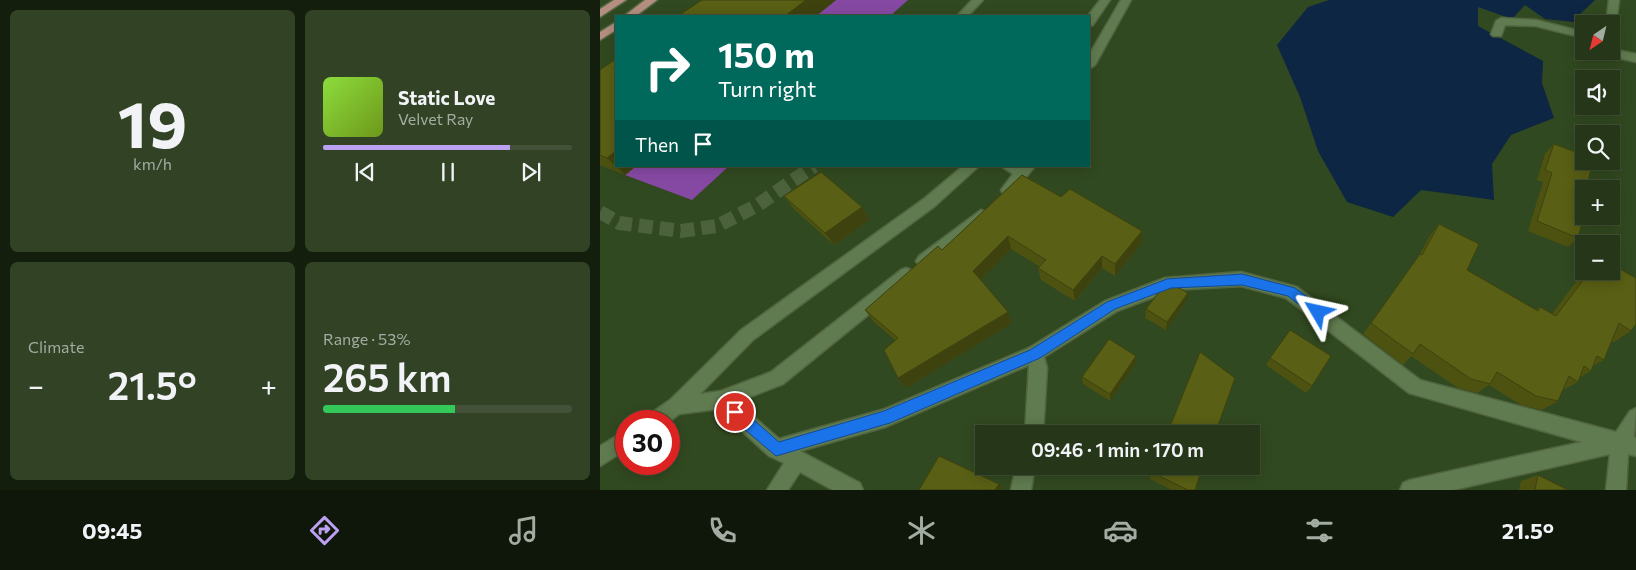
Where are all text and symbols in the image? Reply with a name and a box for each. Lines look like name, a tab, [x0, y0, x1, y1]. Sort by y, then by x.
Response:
north arrow	[1575, 15, 1620, 60]
map controls	[1575, 15, 1620, 280]
text: 150 m	[718, 32, 815, 75]
icon: right	[635, 35, 700, 100]
button: sound	[1575, 70, 1620, 115]
text: Turn right	[718, 75, 816, 102]
text: 19	[118, 82, 187, 161]
text: Static Love	[398, 86, 495, 109]
text: Velvet Ray	[398, 109, 473, 128]
button: search	[1575, 125, 1620, 170]
icon: arrive	[689, 130, 717, 158]
text: Then	[635, 133, 679, 156]
text: km/h	[133, 154, 172, 173]
icon: previous	[351, 158, 379, 186]
icon: pause	[434, 158, 462, 186]
icon: next	[517, 158, 545, 186]
button: +	[1575, 180, 1620, 225]
button: −	[1575, 235, 1620, 280]
position arrow	[1291, 285, 1343, 337]
text: Range · 53%	[323, 329, 410, 348]
text: Climate	[28, 337, 84, 356]
text: 265 km	[323, 353, 451, 400]
text: 21.5°	[108, 361, 197, 408]
text: −	[28, 368, 44, 402]
text: +	[261, 368, 277, 402]
pin	[714, 391, 756, 433]
icon: arrive	[721, 398, 749, 426]
speed limit sign: 30	[615, 410, 680, 475]
text: 09:46 · 1 min · 170 m	[1031, 438, 1204, 461]
icon: directions	[307, 513, 342, 548]
icon: music	[506, 513, 541, 548]
icon: phone	[705, 513, 740, 548]
icon: climate	[904, 513, 939, 548]
icon: car	[1103, 513, 1138, 548]
icon: filters	[1302, 513, 1337, 548]
text: 09:45	[82, 517, 142, 544]
text: 21.5°	[1502, 517, 1554, 544]

